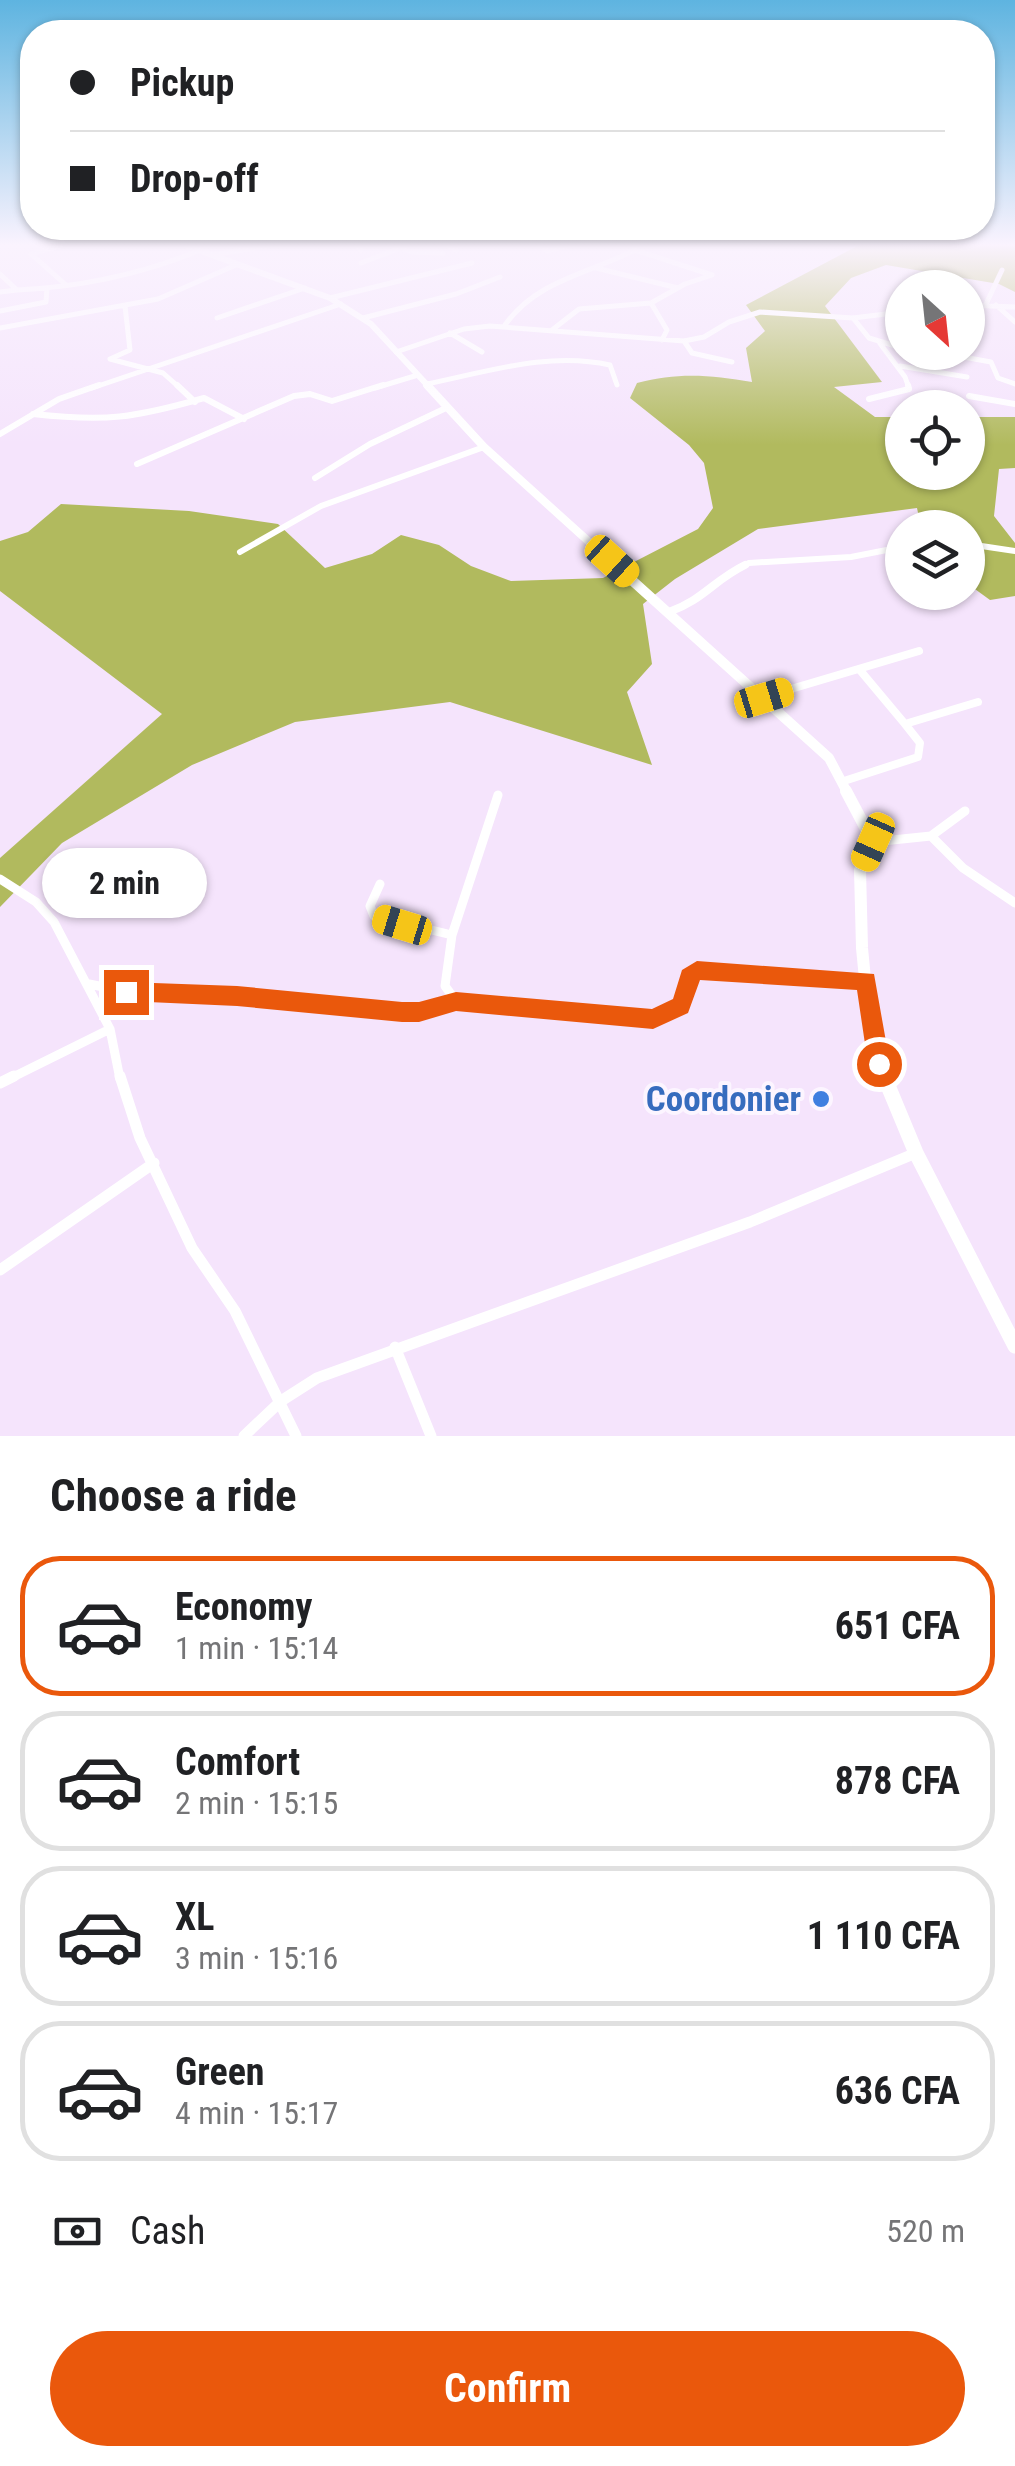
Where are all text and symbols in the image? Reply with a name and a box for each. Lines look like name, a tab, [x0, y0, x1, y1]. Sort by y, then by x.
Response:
text: Pickup	[130, 61, 234, 105]
text: Drop-off	[130, 157, 259, 201]
north arrow	[885, 270, 985, 370]
map controls	[885, 270, 985, 610]
button: locate	[885, 390, 985, 490]
button: layers	[885, 510, 985, 610]
car	[580, 530, 644, 592]
car	[731, 675, 797, 721]
car	[847, 808, 899, 876]
callout: 2 min	[44, 847, 208, 917]
text: 2 min	[89, 864, 160, 902]
car	[369, 902, 435, 948]
route end	[104, 970, 149, 1015]
route start	[857, 1042, 902, 1087]
place label: Coordonier	[646, 1079, 801, 1120]
marker: Coordonier	[810, 1088, 832, 1110]
text: Choose a ride	[50, 1469, 297, 1522]
icon: car	[55, 1581, 145, 1671]
text: Economy	[175, 1585, 312, 1629]
text: 651 CFA	[835, 1604, 960, 1648]
text: 1 min · 15:14	[175, 1629, 338, 1667]
icon: car	[55, 1736, 145, 1826]
text: Comfort	[175, 1740, 300, 1784]
text: 878 CFA	[835, 1759, 960, 1803]
text: 2 min · 15:15	[175, 1784, 338, 1822]
icon: car	[55, 1891, 145, 1981]
text: XL	[175, 1895, 214, 1939]
text: 1 110 CFA	[807, 1914, 960, 1958]
text: 3 min · 15:16	[175, 1939, 338, 1977]
icon: car	[55, 2046, 145, 2136]
text: Green	[175, 2050, 265, 2094]
text: 636 CFA	[835, 2069, 960, 2113]
text: 4 min · 15:17	[175, 2094, 338, 2132]
icon: cash	[50, 2204, 105, 2259]
text: Cash	[130, 2209, 205, 2253]
text: 520 m	[886, 2212, 965, 2250]
button: Confirm	[50, 2331, 965, 2446]

